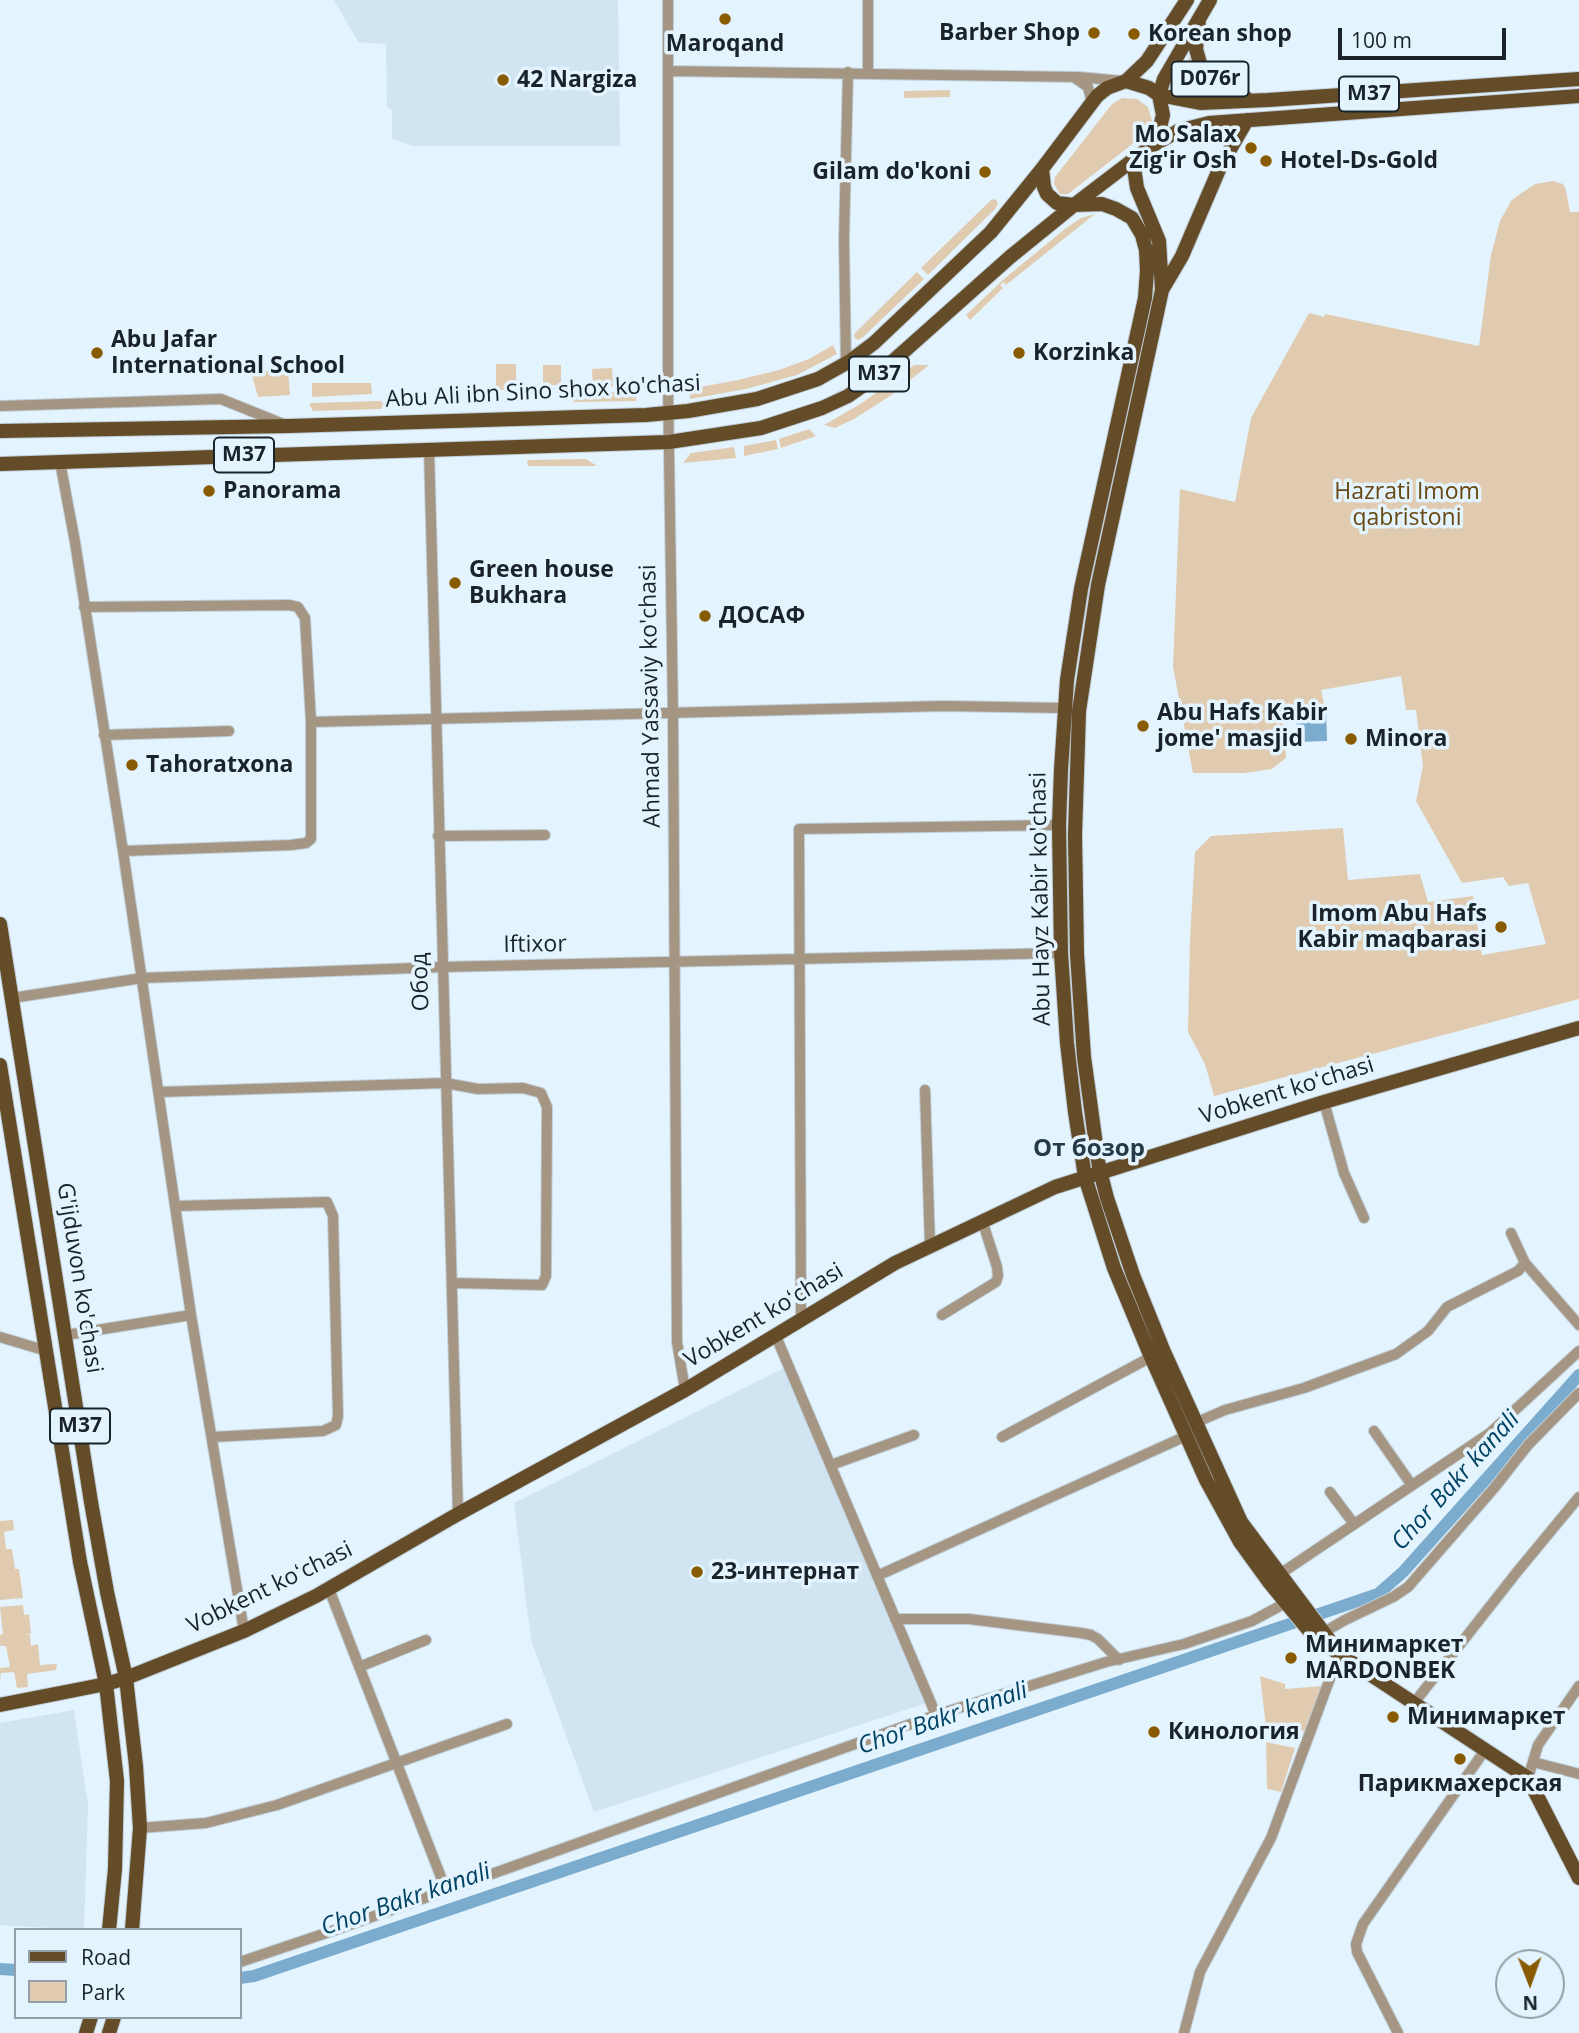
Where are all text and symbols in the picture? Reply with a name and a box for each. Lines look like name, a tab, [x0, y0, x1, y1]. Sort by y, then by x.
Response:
marker: Maroqand	[717, 11, 733, 27]
scale bar	[1341, 14, 1509, 58]
place label: Barber Shop	[939, 19, 1080, 47]
place label: Korean shop	[1148, 20, 1292, 48]
marker: Barber Shop	[1086, 25, 1102, 41]
marker: Korean shop	[1126, 26, 1142, 42]
text: 100 m	[1351, 26, 1412, 54]
place label: Maroqand	[666, 30, 784, 58]
road number: D076r	[1172, 62, 1248, 96]
place label: 42 Nargiza	[517, 66, 637, 94]
marker: 42 Nargiza	[495, 72, 511, 88]
road number: M37	[1339, 76, 1399, 112]
place label: Mo Salax Zig'ir Osh	[1129, 121, 1237, 175]
marker: Mo Salax Zig'ir Osh	[1243, 140, 1259, 156]
place label: Hotel-Ds-Gold	[1280, 147, 1438, 175]
marker: Hotel-Ds-Gold	[1258, 153, 1274, 169]
place label: Gilam do'koni	[812, 158, 971, 186]
marker: Gilam do'koni	[977, 164, 993, 180]
place label: Abu Jafar International School	[111, 326, 345, 380]
place label: Korzinka	[1033, 339, 1134, 367]
marker: Abu Jafar International School	[89, 345, 105, 361]
marker: Korzinka	[1011, 345, 1027, 361]
road number: M37	[849, 356, 909, 392]
street label: Abu Ali ibn Sino shox ko'chasi	[385, 370, 701, 414]
road number: M37	[214, 438, 274, 472]
place label: Panorama	[223, 477, 342, 505]
park label: Hazrati Imom qabristoni	[1334, 478, 1480, 532]
marker: Panorama	[201, 483, 217, 499]
place label: Green house Bukhara	[469, 556, 614, 610]
street label: Ahmad Yassaviy ko'chasi	[635, 564, 667, 828]
marker: Green house Bukhara	[447, 575, 463, 591]
place label: ДОСАФ	[719, 602, 805, 630]
marker: ДОСАФ	[697, 608, 713, 624]
place label: Abu Hafs Kabir jome' masjid	[1157, 699, 1328, 753]
marker: Abu Hafs Kabir jome' masjid	[1135, 718, 1151, 734]
place label: Minora	[1365, 725, 1447, 753]
marker: Minora	[1343, 731, 1359, 747]
place label: Tahoratxona	[146, 751, 293, 779]
marker: Tahoratxona	[124, 757, 140, 773]
street label: Abu Hayz Kabir ko'chasi	[1025, 772, 1057, 1026]
place label: Imom Abu Hafs Kabir maqbarasi	[1298, 900, 1487, 954]
marker: Imom Abu Hafs Kabir maqbarasi	[1493, 919, 1509, 935]
street label: Iftixor	[503, 931, 567, 959]
street label: Обод	[406, 952, 436, 1012]
street label: Vobkent koʻchasi	[1197, 1051, 1377, 1131]
district label: От бозор	[1033, 1135, 1145, 1163]
street label: G'ijduvon ko'chasi	[50, 1181, 108, 1375]
street label: Vobkent koʻchasi	[679, 1258, 849, 1374]
water label: Chor Bakr kanali	[1386, 1405, 1526, 1557]
road number: M37	[50, 1408, 110, 1444]
street label: Vobkent koʻchasi	[183, 1536, 357, 1640]
place label: 23-интернат	[711, 1558, 859, 1586]
marker: 23-интернат	[689, 1564, 705, 1580]
place label: Минимаркет MARDONBEK	[1305, 1631, 1463, 1685]
marker: Минимаркет MARDONBEK	[1283, 1650, 1299, 1666]
water label: Chor Bakr kanali	[854, 1677, 1032, 1761]
place label: Минимаркет	[1407, 1703, 1565, 1731]
marker: Минимаркет	[1385, 1709, 1401, 1725]
place label: Кинология	[1168, 1718, 1300, 1746]
marker: Кинология	[1146, 1724, 1162, 1740]
marker: Парикмахерская	[1452, 1751, 1468, 1767]
place label: Парикмахерская	[1358, 1770, 1562, 1798]
water label: Chor Bakr kanali	[317, 1858, 495, 1942]
legend	[14, 1928, 242, 2019]
text: Road	[81, 1943, 131, 1971]
north arrow	[1495, 1949, 1565, 2019]
text: Park	[81, 1978, 125, 2006]
text: N	[1522, 1990, 1538, 2016]

